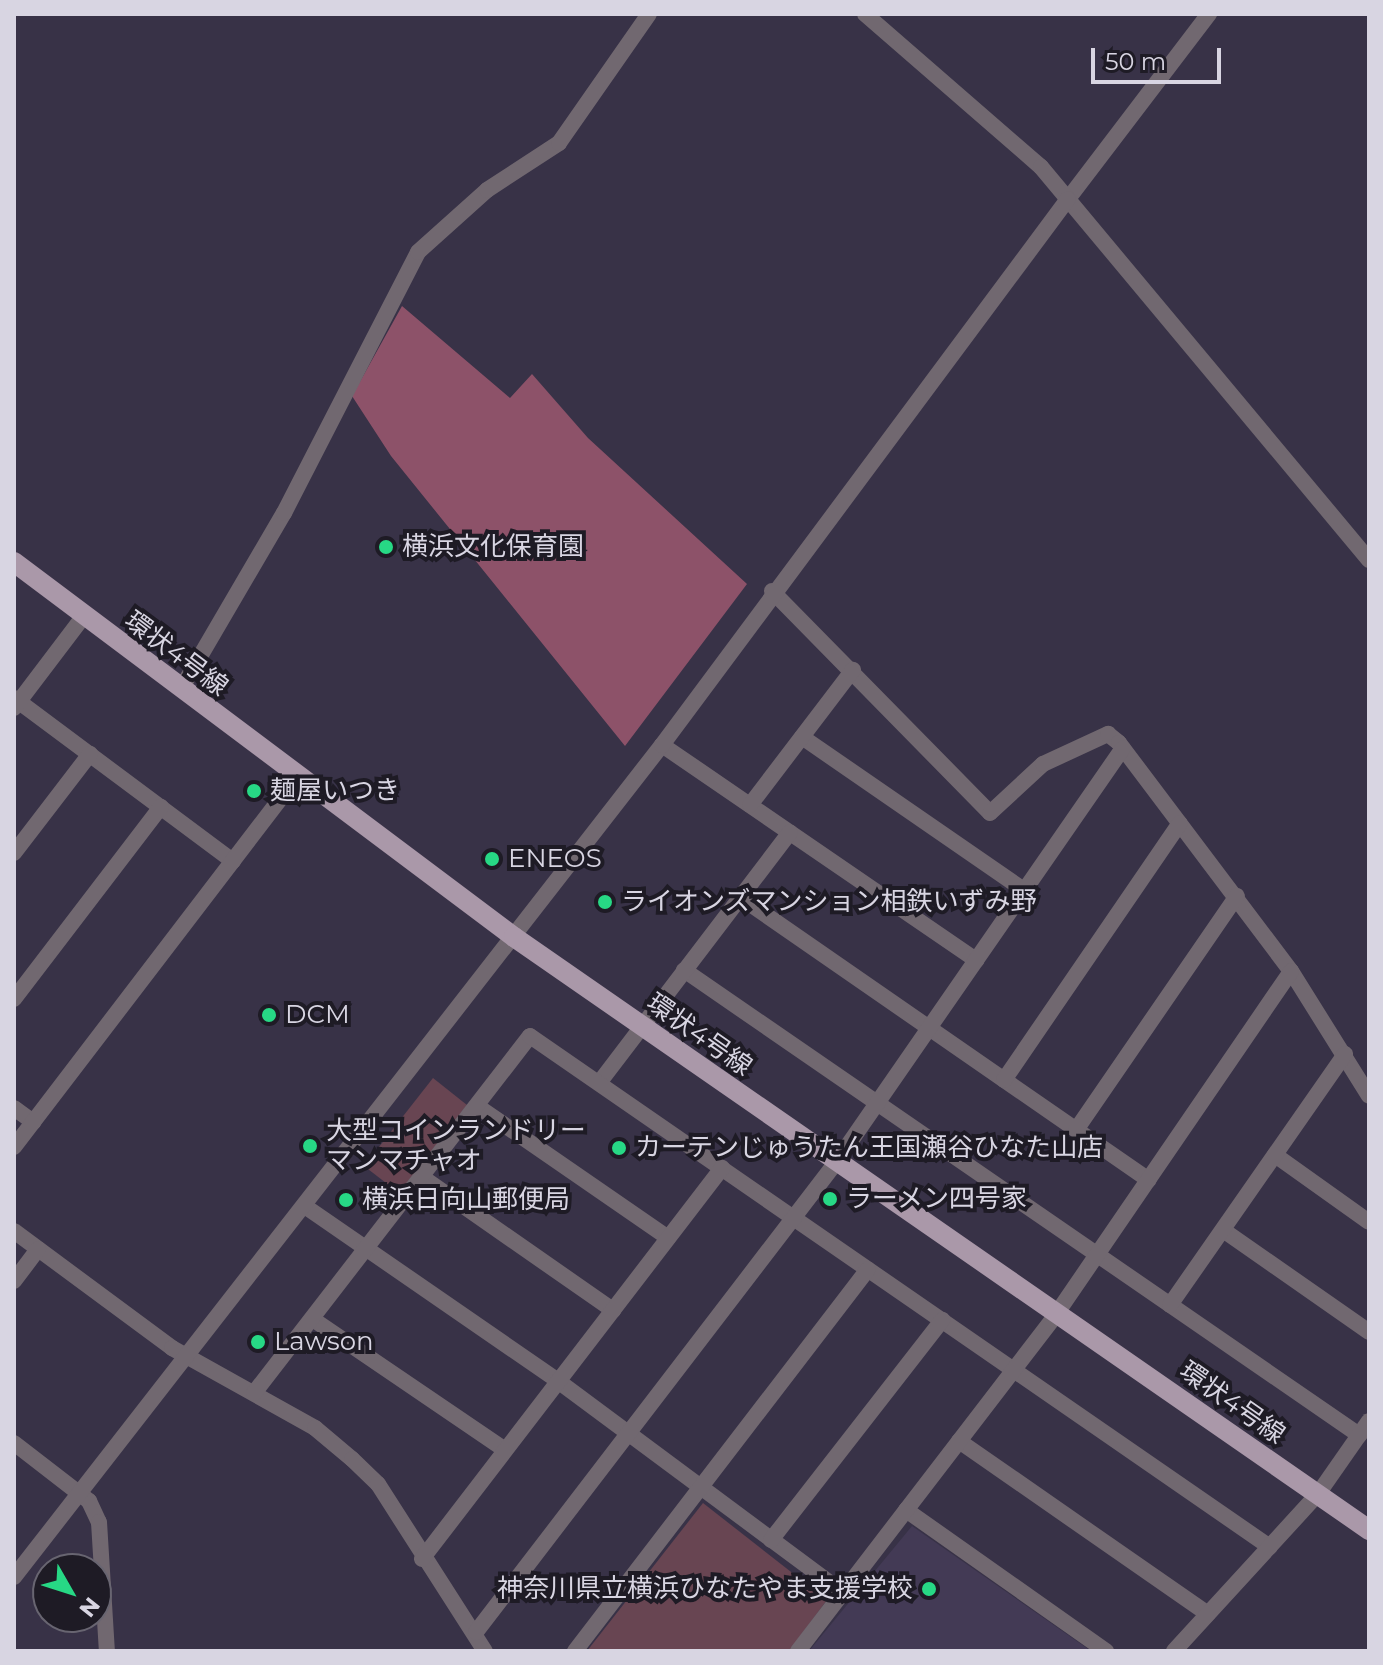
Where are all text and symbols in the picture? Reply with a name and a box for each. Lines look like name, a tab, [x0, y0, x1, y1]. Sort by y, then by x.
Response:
scale bar	[1095, 32, 1225, 82]
text: 50 m	[1105, 47, 1166, 76]
place label: 横浜文化保育園	[402, 531, 584, 563]
marker: 横浜文化保育園	[377, 538, 395, 556]
street label: 環状4号線	[118, 605, 234, 703]
place label: 麺屋いつき	[270, 775, 400, 807]
marker: 麺屋いつき	[245, 782, 263, 800]
place label: ENEOS	[508, 843, 602, 875]
marker: ENEOS	[483, 850, 501, 868]
place label: ライオンズマンション相鉄いずみ野	[621, 886, 1037, 918]
marker: ライオンズマンション相鉄いずみ野	[596, 893, 614, 911]
street label: 環状4号線	[640, 987, 758, 1083]
place label: DCM	[285, 999, 350, 1031]
marker: DCM	[260, 1006, 278, 1024]
place label: 大型コインランドリー マンマチャオ	[326, 1115, 586, 1176]
place label: カーテンじゅうたん王国瀬谷ひなた山店	[635, 1132, 1103, 1164]
marker: 大型コインランドリー マンマチャオ	[301, 1137, 319, 1155]
marker: カーテンじゅうたん王国瀬谷ひなた山店	[610, 1139, 628, 1157]
place label: ラーメン四号家	[846, 1183, 1028, 1215]
place label: 横浜日向山郵便局	[362, 1184, 570, 1216]
marker: ラーメン四号家	[821, 1190, 839, 1208]
marker: 横浜日向山郵便局	[337, 1191, 355, 1209]
place label: Lawson	[274, 1326, 374, 1358]
marker: Lawson	[249, 1333, 267, 1351]
street label: 環状4号線	[1173, 1355, 1291, 1451]
north arrow	[32, 1553, 112, 1633]
place label: 神奈川県立横浜ひなたやま支援学校	[497, 1573, 913, 1605]
marker: 神奈川県立横浜ひなたやま支援学校	[920, 1580, 938, 1598]
text: N	[73, 1592, 106, 1623]

